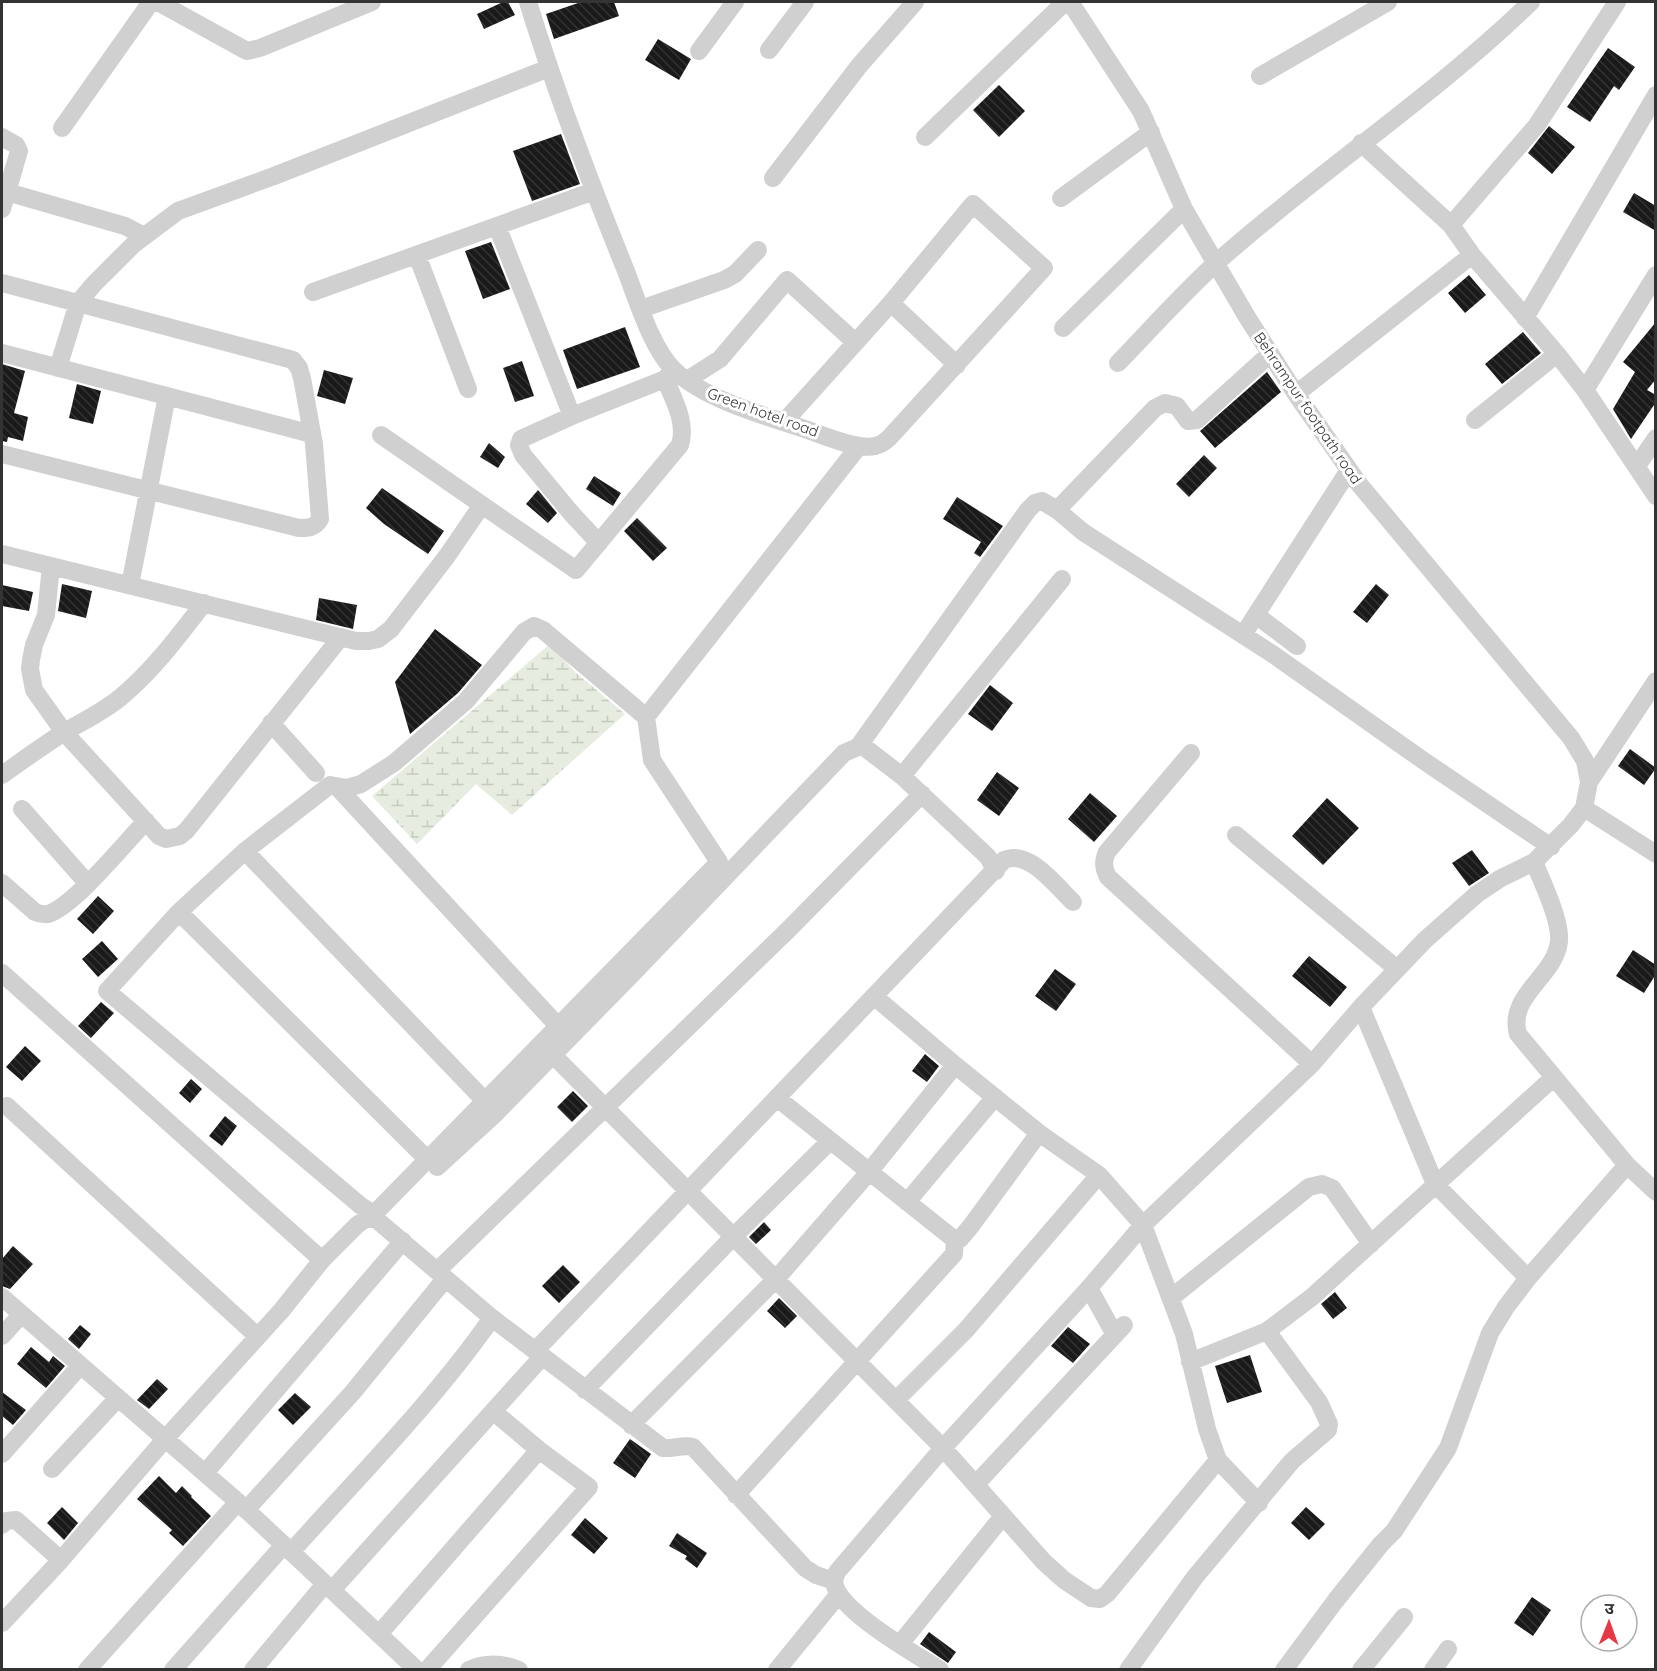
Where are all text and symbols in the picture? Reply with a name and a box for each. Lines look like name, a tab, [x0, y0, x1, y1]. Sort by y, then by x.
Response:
street label: Behrampur footpath road	[1250, 328, 1366, 488]
street label: Green hotel road	[705, 383, 821, 441]
north arrow	[1579, 1593, 1639, 1653]
text: उ	[1604, 1598, 1615, 1618]

